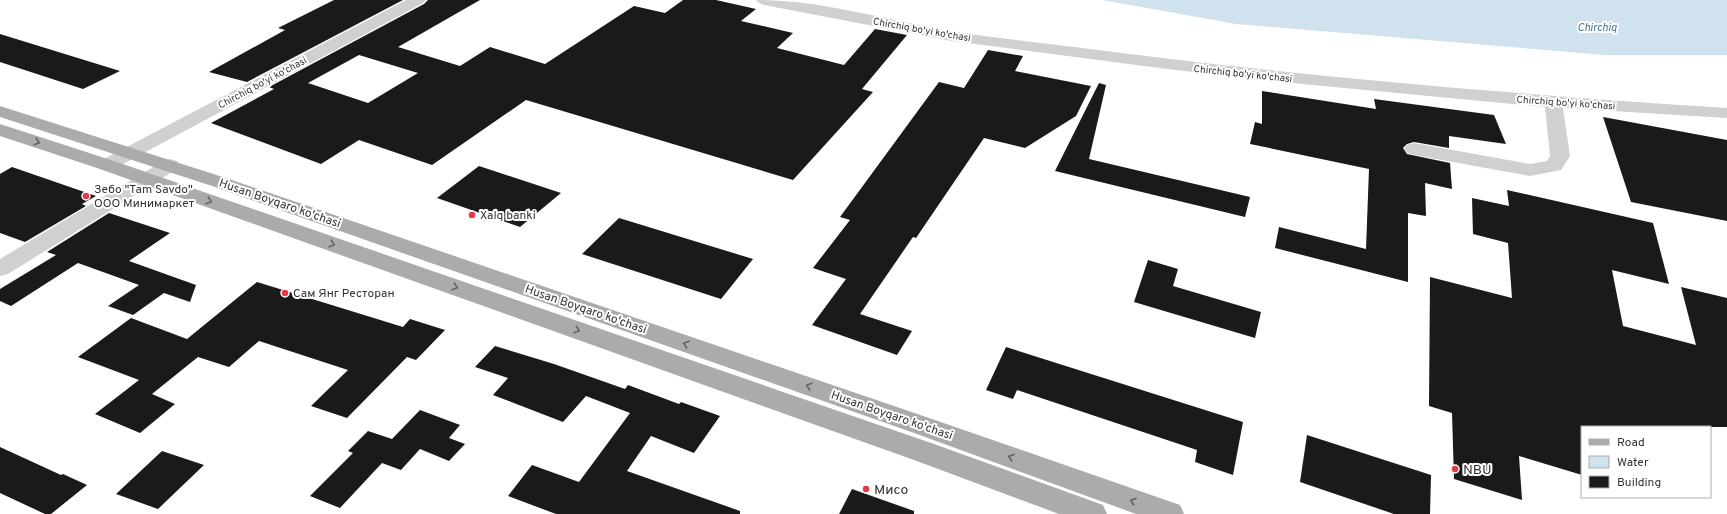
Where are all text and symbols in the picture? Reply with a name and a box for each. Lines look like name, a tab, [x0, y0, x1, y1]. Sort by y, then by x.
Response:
street label: Chirchiq bo'yi ko'chasi	[872, 15, 972, 45]
water label: Chirchiq	[1577, 21, 1618, 35]
street label: Chirchiq bo'yi ko'chasi	[216, 54, 309, 112]
street label: Chirchiq bo'yi ko'chasi	[1193, 63, 1293, 86]
street label: Chirchiq bo'yi ko'chasi	[1516, 94, 1616, 113]
one-way arrow	[33, 137, 40, 146]
street label: Husan Boyqaro ko'chasi	[217, 176, 343, 232]
place label: Зебо "Tam Savdo" ООО Минимаркет	[94, 182, 195, 212]
marker: Зебо "Tam Savdo" ООО Минимаркет	[81, 191, 91, 201]
one-way arrow	[206, 197, 213, 205]
place label: Xalq banki	[480, 208, 536, 224]
marker: Xalq banki	[467, 210, 477, 220]
one-way arrow	[329, 240, 336, 248]
street label: Husan Boyqaro ko'chasi	[523, 282, 649, 338]
one-way arrow	[451, 283, 458, 291]
place label: Сам Янг Ресторан	[293, 286, 395, 302]
marker: Сам Янг Ресторан	[280, 288, 290, 298]
one-way arrow	[574, 326, 581, 334]
one-way arrow	[682, 340, 689, 348]
one-way arrow	[805, 382, 812, 391]
street label: Husan Boyqaro ko'chasi	[829, 388, 955, 444]
legend	[1581, 426, 1711, 498]
text: Road	[1617, 435, 1645, 451]
one-way arrow	[1007, 453, 1014, 462]
text: Water	[1617, 455, 1649, 471]
place label: NBU	[1463, 462, 1492, 479]
marker: NBU	[1450, 464, 1460, 474]
text: Building	[1617, 475, 1661, 491]
place label: Мисо	[874, 482, 909, 499]
marker: Мисо	[861, 484, 871, 494]
one-way arrow	[1130, 497, 1137, 505]

